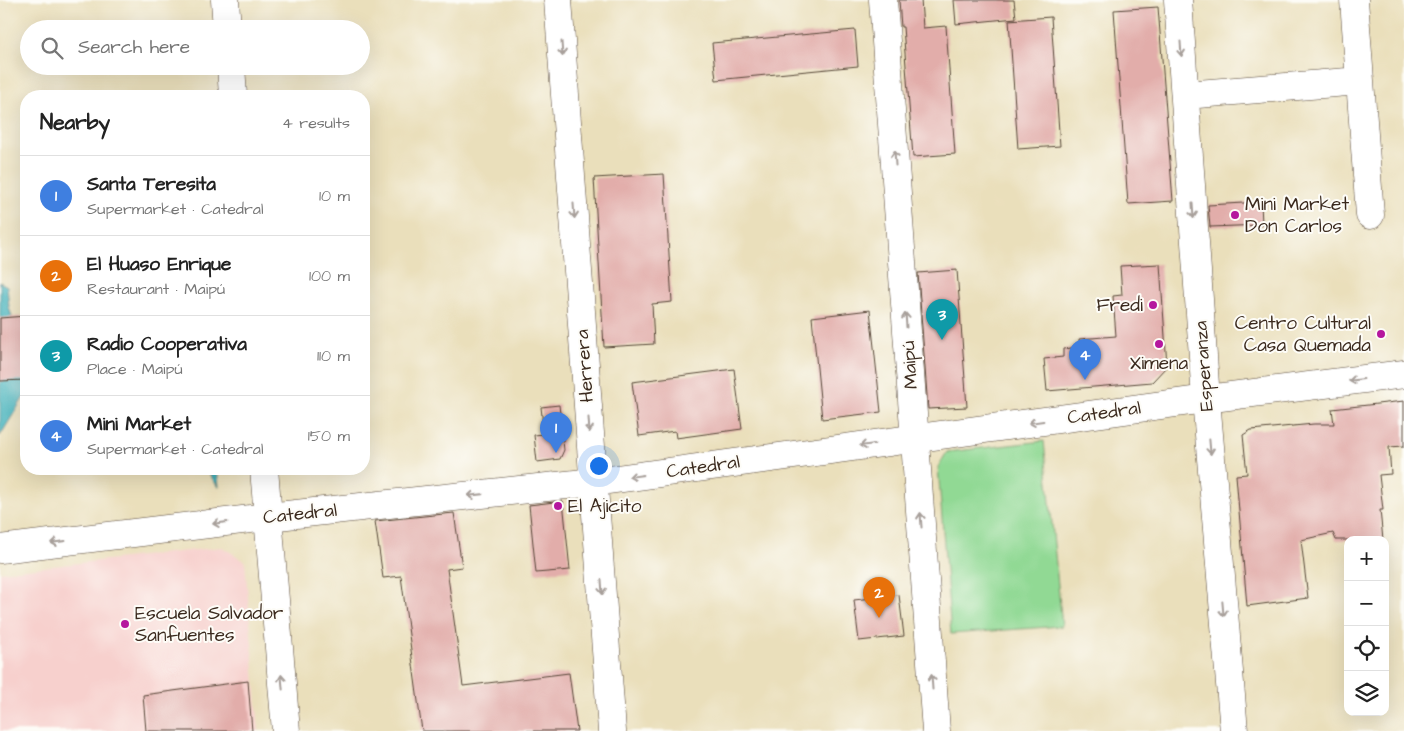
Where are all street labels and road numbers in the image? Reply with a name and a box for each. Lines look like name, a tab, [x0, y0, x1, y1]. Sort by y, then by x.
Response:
street label: Esperanza	[1187, 320, 1221, 412]
street label: Herrera	[569, 328, 601, 403]
street label: Maipú	[895, 340, 925, 390]
street label: Catedral	[1065, 394, 1143, 432]
street label: Catedral	[664, 448, 742, 486]
street label: Catedral	[262, 497, 338, 531]

